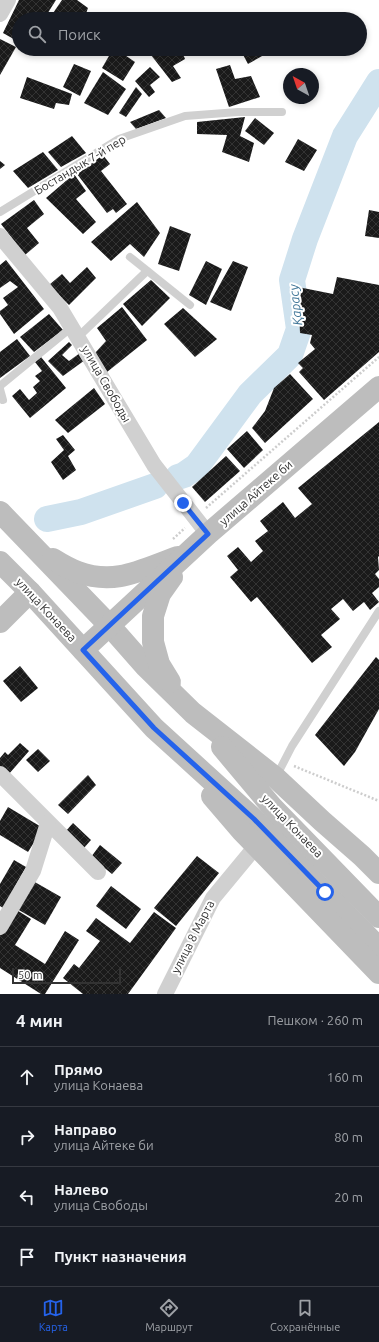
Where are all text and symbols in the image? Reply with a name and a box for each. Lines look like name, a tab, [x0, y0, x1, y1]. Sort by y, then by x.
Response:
search box	[12, 12, 367, 56]
icon: search	[26, 23, 48, 45]
text: Поиск	[58, 26, 101, 43]
north arrow	[283, 68, 319, 104]
street label: Бостандык 7-й пер	[32, 132, 128, 197]
water label: Қарасу	[286, 283, 304, 326]
street label: улица Свободы	[79, 343, 134, 424]
street label: улица Айтеке би	[217, 458, 295, 528]
route end	[174, 494, 192, 512]
street label: улица Конаева	[14, 575, 79, 644]
street label: улица Конаева	[259, 792, 326, 860]
route start	[316, 883, 334, 901]
street label: улица 8 Марта	[169, 898, 217, 975]
scale bar	[12, 966, 121, 985]
text: 50 m	[18, 969, 42, 981]
text: 4 мин	[16, 1011, 63, 1030]
text: Пешком · 260 m	[267, 1013, 363, 1027]
text: Прямо	[54, 1061, 103, 1078]
icon: ahead	[16, 1066, 38, 1088]
text: 160 m	[327, 1070, 363, 1084]
text: улица Конаева	[54, 1078, 143, 1092]
text: Направо	[54, 1121, 117, 1138]
icon: right	[16, 1126, 38, 1148]
text: 80 m	[334, 1130, 363, 1144]
text: улица Айтеке би	[54, 1138, 154, 1152]
text: Налево	[54, 1181, 109, 1198]
icon: left	[16, 1186, 38, 1208]
text: 20 m	[334, 1190, 363, 1204]
text: улица Свободы	[54, 1198, 148, 1212]
icon: arrive	[16, 1246, 38, 1268]
text: Пункт назначения	[54, 1248, 187, 1265]
tab: Карта	[39, 1297, 68, 1333]
tab: Маршрут	[145, 1297, 193, 1333]
tab: Сохранённые	[270, 1297, 340, 1333]

